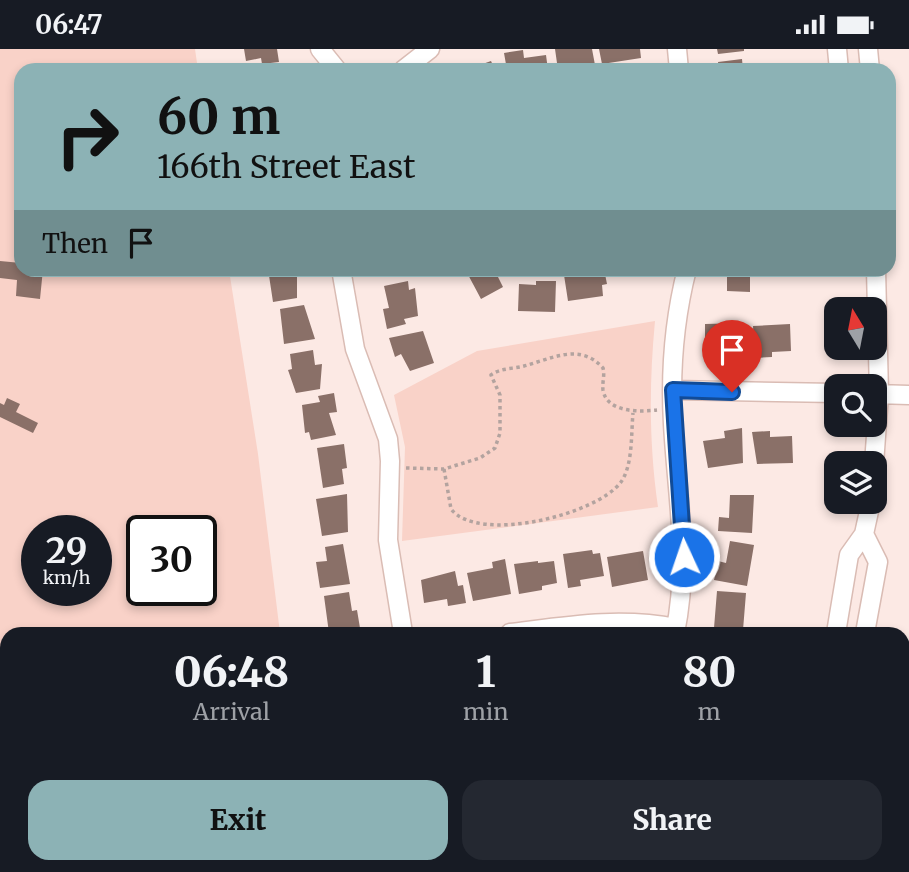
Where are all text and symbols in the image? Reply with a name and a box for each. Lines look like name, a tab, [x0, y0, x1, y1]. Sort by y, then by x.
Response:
text: 06:47	[35, 8, 103, 41]
text: 60 m	[157, 86, 280, 147]
icon: right	[42, 91, 133, 182]
text: 166th Street East	[157, 147, 416, 187]
icon: arrive	[122, 224, 160, 262]
text: Then	[42, 227, 108, 260]
north arrow	[824, 297, 887, 361]
map controls	[824, 297, 887, 514]
pin	[702, 320, 762, 392]
icon: arrive	[713, 331, 751, 369]
button: search	[824, 374, 887, 437]
button: layers	[824, 451, 887, 514]
speed limit sign: 30	[126, 515, 217, 606]
position arrow	[647, 520, 721, 594]
text: 29	[46, 529, 87, 573]
text: km/h	[43, 566, 90, 589]
text: 06:48	[174, 646, 289, 698]
text: 1	[476, 646, 496, 698]
text: 80	[682, 646, 736, 698]
text: Arrival	[193, 697, 270, 726]
text: min	[463, 697, 509, 726]
text: m	[698, 697, 721, 726]
button: Exit	[28, 780, 448, 860]
button: Share	[462, 780, 882, 860]

